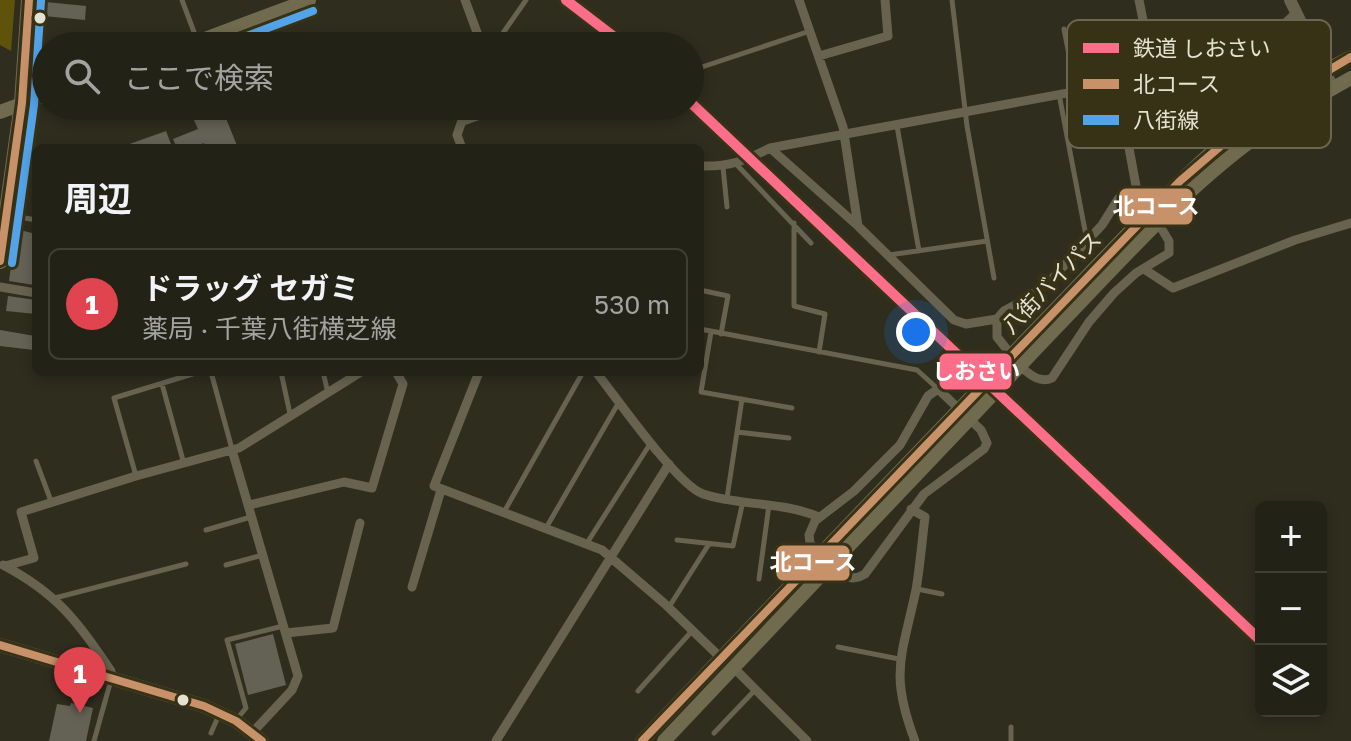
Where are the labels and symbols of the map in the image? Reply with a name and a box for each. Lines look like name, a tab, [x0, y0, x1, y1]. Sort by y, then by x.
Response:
unlabelled marker	[32, 10, 48, 26]
legend	[1067, 20, 1331, 148]
text: 鉄道 しおさい	[1133, 34, 1271, 61]
text: 北コース	[1133, 70, 1220, 97]
text: 八街線	[1133, 106, 1199, 133]
line badge: 北コース	[1118, 187, 1194, 226]
text: 北コース	[1113, 192, 1199, 219]
street label: 八街バイパス	[996, 225, 1106, 339]
your location	[896, 312, 936, 352]
line badge: しおさい	[938, 352, 1013, 391]
text: しおさい	[932, 357, 1020, 384]
line badge: 北コース	[775, 544, 851, 582]
text: 北コース	[770, 548, 856, 575]
pin: 1	[54, 647, 106, 713]
unlabelled marker	[175, 692, 191, 708]

